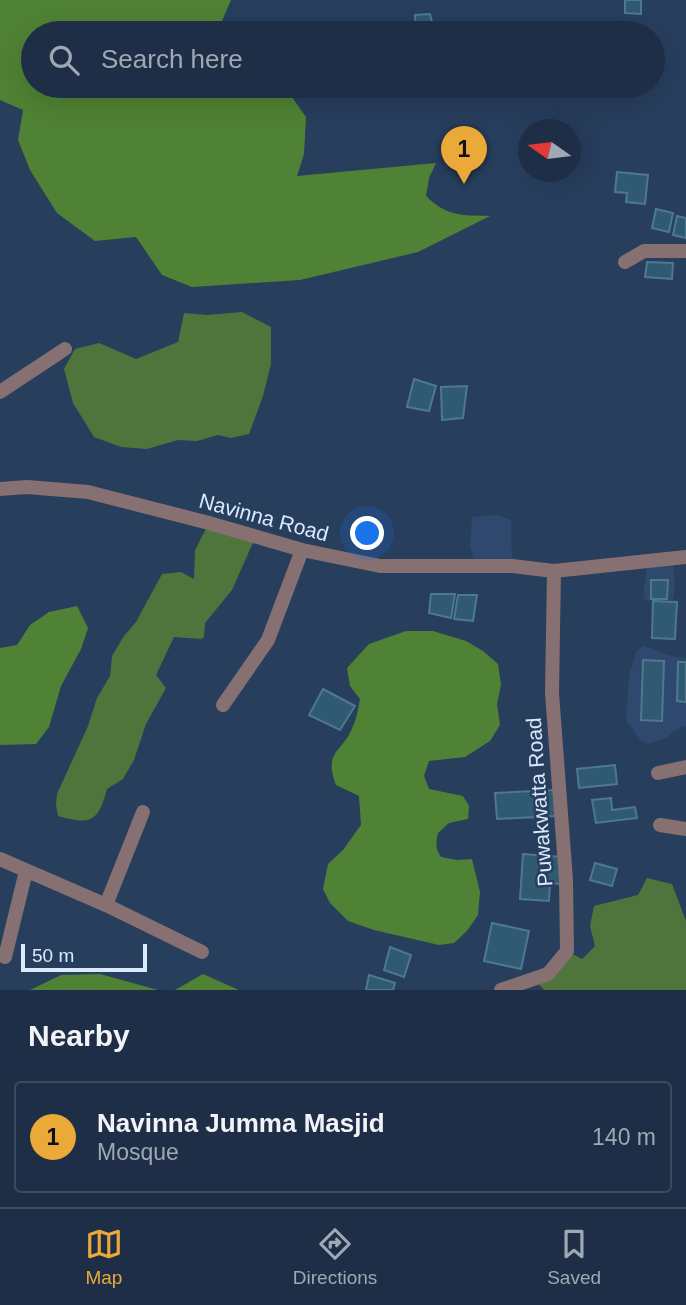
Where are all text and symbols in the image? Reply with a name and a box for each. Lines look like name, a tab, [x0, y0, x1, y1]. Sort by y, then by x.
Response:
search box	[21, 21, 665, 98]
icon: search	[45, 41, 83, 79]
text: Search here	[101, 44, 243, 74]
north arrow	[518, 119, 581, 182]
pin: 1	[441, 126, 487, 184]
street label: Navinna Road	[197, 489, 331, 545]
your location	[350, 516, 384, 550]
street label: Puwakwatta Road	[522, 717, 556, 887]
scale bar	[21, 941, 147, 973]
text: 50 m	[32, 945, 74, 966]
text: Nearby	[28, 1019, 130, 1052]
text: Navinna Jumma Masjid	[97, 1108, 385, 1138]
text: 1	[47, 1124, 59, 1150]
text: 140 m	[592, 1124, 656, 1150]
text: Mosque	[97, 1139, 179, 1165]
tab: Map	[85, 1225, 123, 1289]
tab: Directions	[293, 1225, 377, 1289]
tab: Saved	[547, 1225, 601, 1289]

